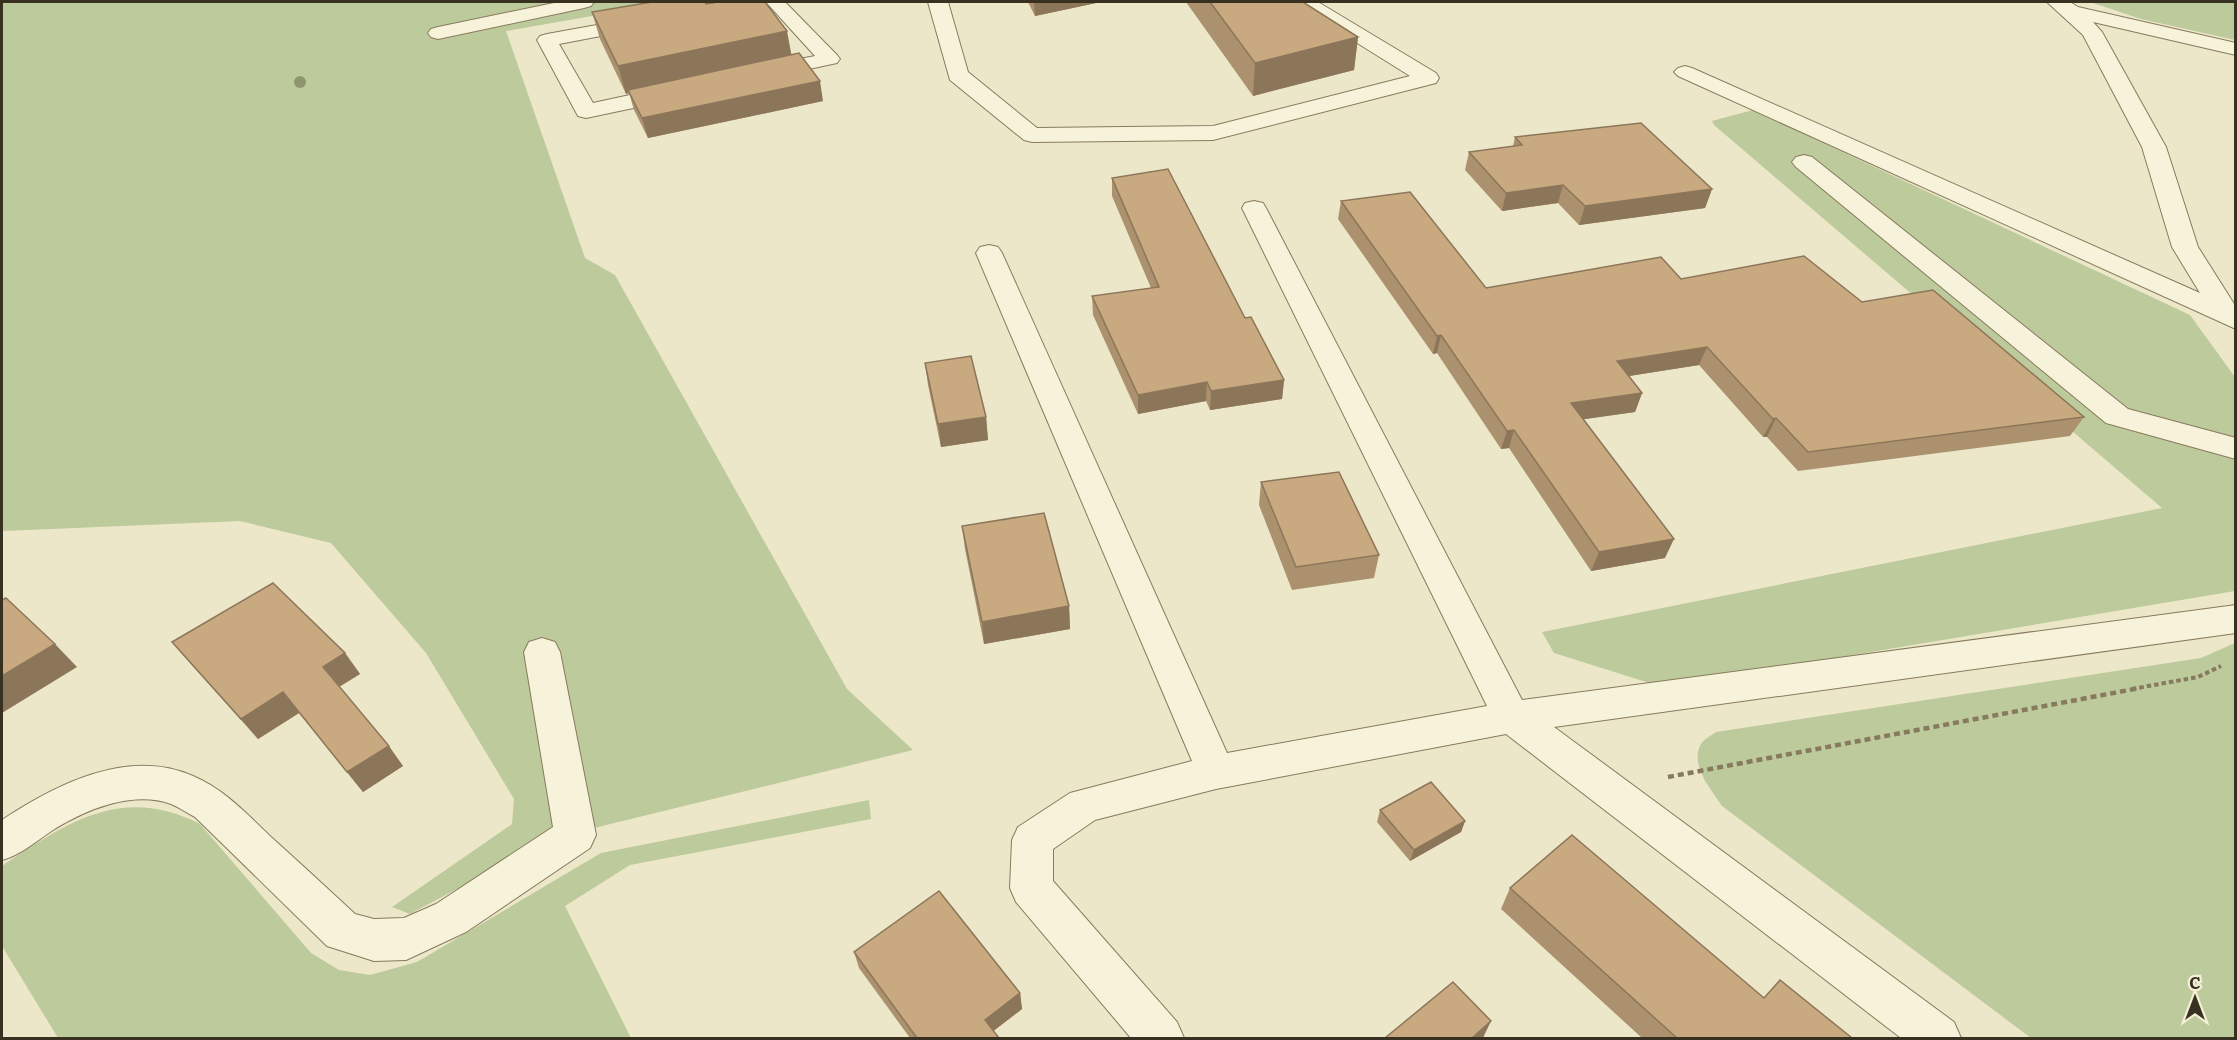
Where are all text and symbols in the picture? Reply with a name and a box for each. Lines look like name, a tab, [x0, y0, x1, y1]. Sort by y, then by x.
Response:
north arrow	[2165, 968, 2225, 1028]
text: С	[2189, 970, 2201, 994]

